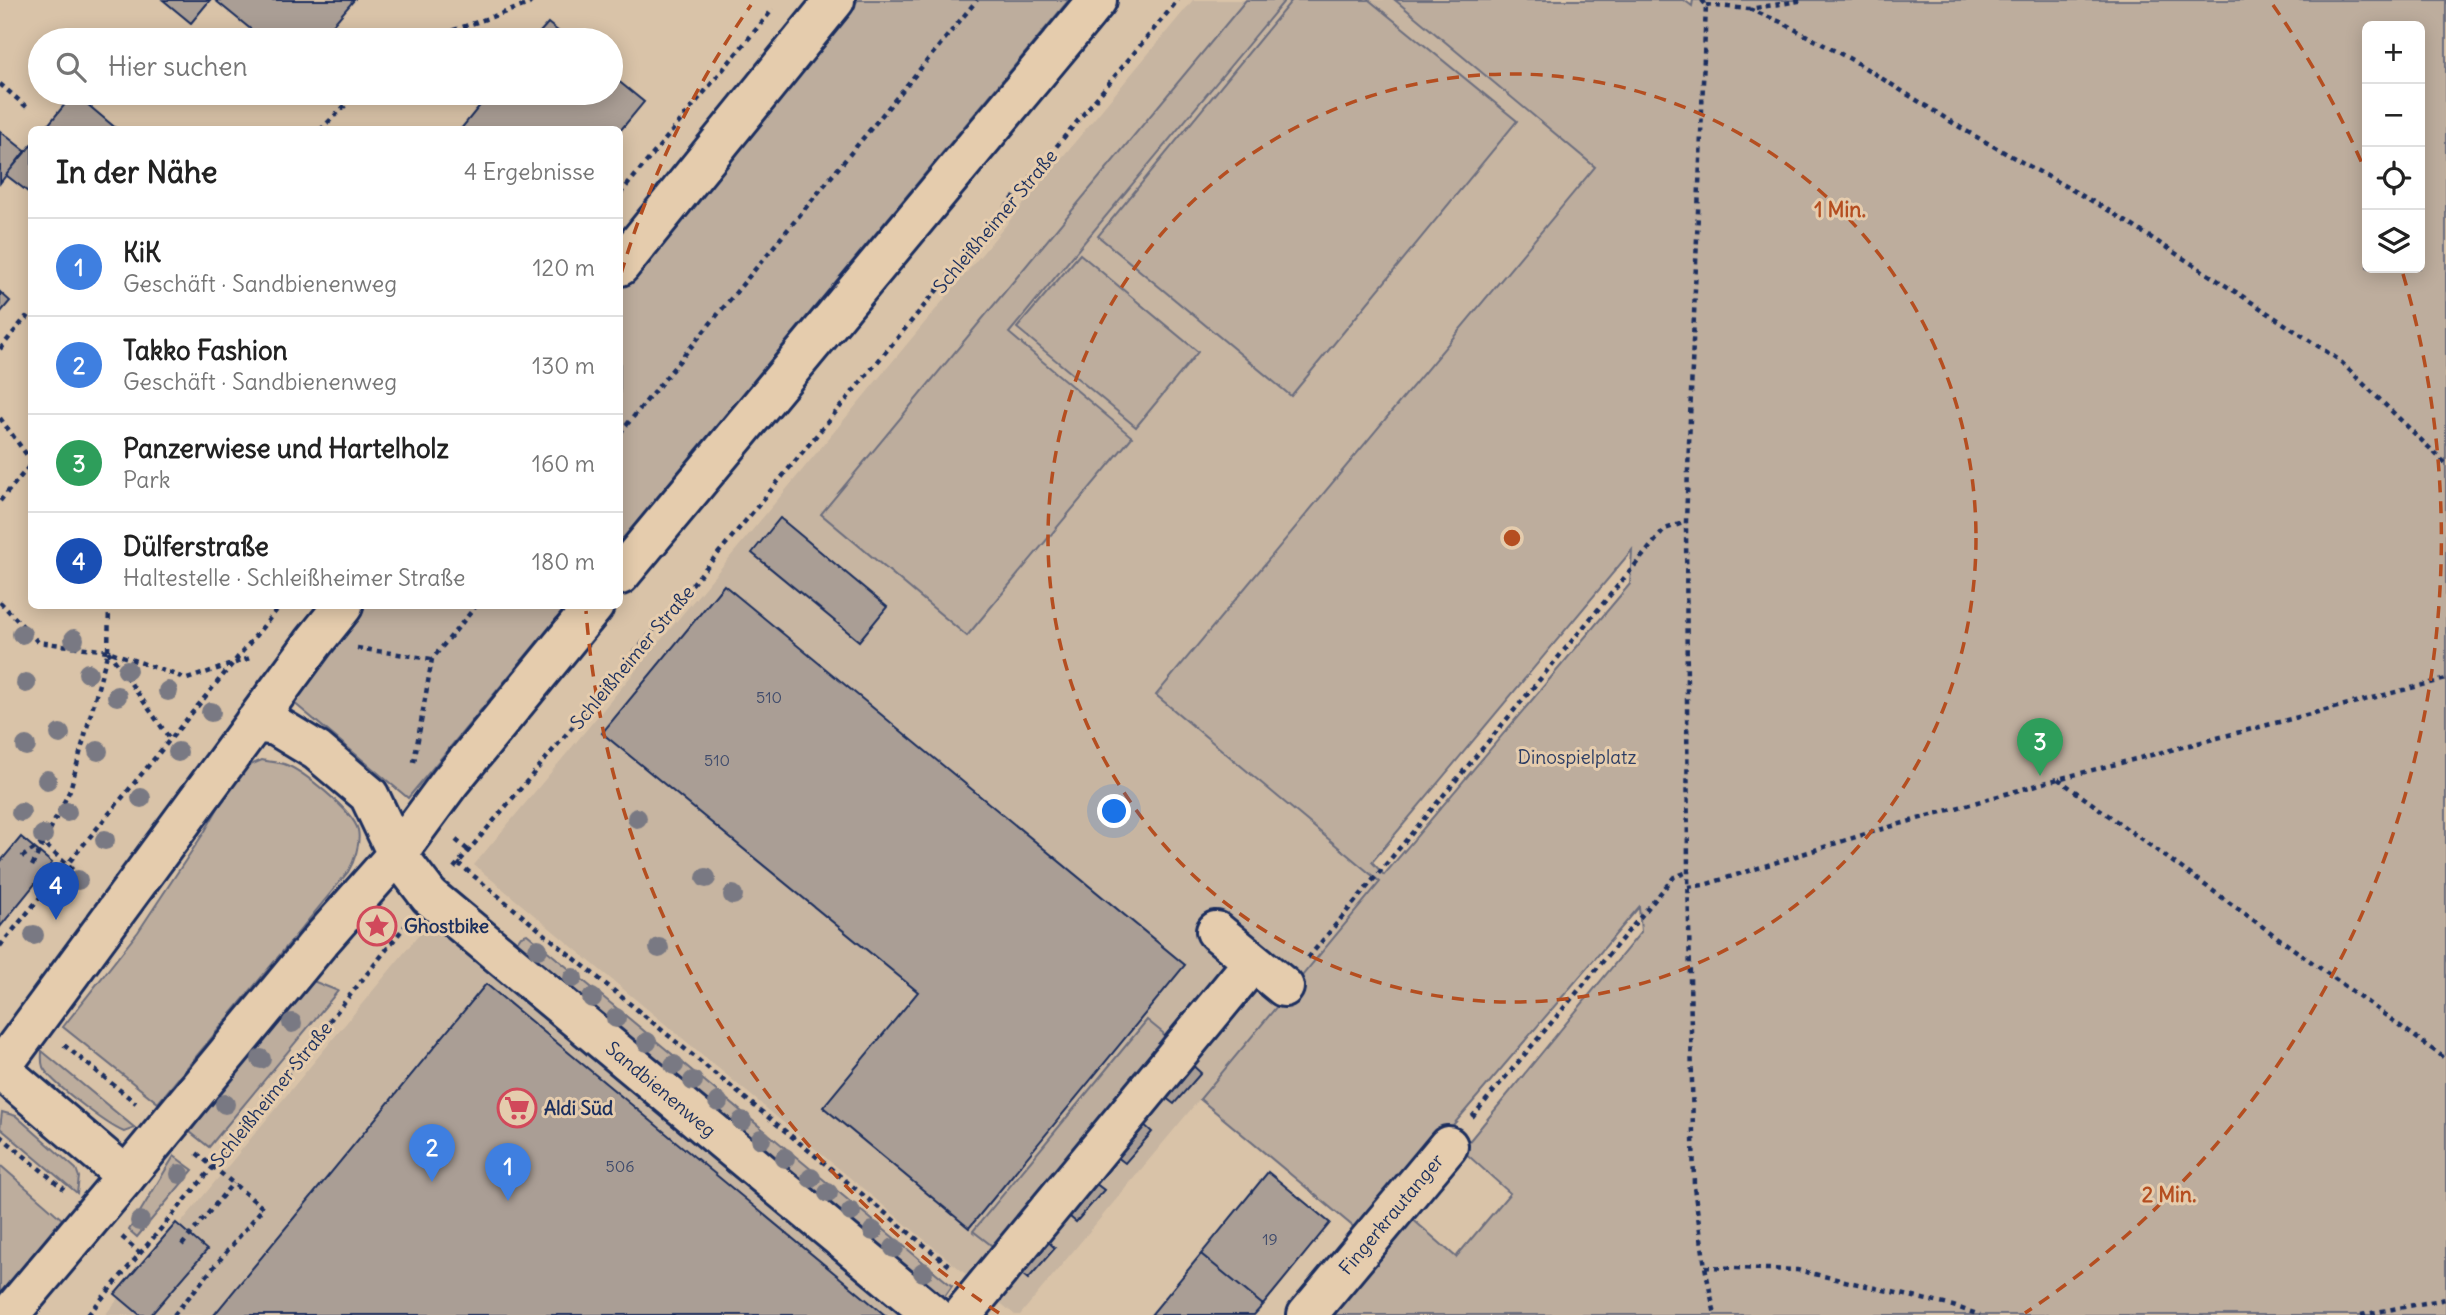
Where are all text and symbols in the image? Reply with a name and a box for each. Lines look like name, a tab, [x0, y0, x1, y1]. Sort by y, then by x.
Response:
map controls	[2362, 21, 2425, 273]
button: +	[2362, 21, 2425, 84]
search box	[28, 28, 623, 105]
icon: search	[52, 48, 90, 86]
text: Hier suchen	[108, 50, 248, 83]
button: −	[2362, 84, 2425, 147]
street label: Schleißheimer Straße	[928, 144, 1062, 298]
button: locate	[2362, 147, 2425, 210]
text: In der Nähe	[56, 153, 218, 191]
text: 4 Ergebnisse	[464, 157, 595, 186]
text: 1 Min.	[1814, 196, 1866, 223]
button: layers	[2362, 210, 2425, 273]
text: KiK	[123, 236, 161, 269]
text: 1	[74, 253, 84, 282]
text: 120 m	[532, 253, 595, 282]
text: Geschäft · Sandbienenweg	[123, 269, 397, 298]
text: Takko Fashion	[123, 334, 288, 367]
text: 2	[73, 351, 85, 380]
text: 130 m	[532, 351, 595, 380]
text: Geschäft · Sandbienenweg	[123, 367, 397, 396]
text: Panzerwiese und Hartelholz	[123, 432, 449, 465]
text: 3	[72, 449, 86, 478]
text: 160 m	[532, 449, 595, 478]
text: Park	[123, 465, 171, 494]
centre of rings	[1500, 526, 1524, 550]
text: Dülferstraße	[123, 530, 269, 563]
text: 4	[72, 547, 86, 576]
text: 180 m	[532, 547, 595, 576]
text: Haltestelle · Schleißheimer Straße	[123, 563, 465, 592]
street label: Schleißheimer Straße	[565, 580, 699, 734]
house number: 510	[756, 687, 782, 707]
pin: 3	[2017, 718, 2063, 776]
park label: Dinospielplatz	[1517, 745, 1637, 769]
house number: 510	[704, 750, 730, 770]
your location	[1097, 794, 1131, 828]
pin: 4	[33, 862, 79, 920]
place icon: Ghostbike	[356, 905, 398, 947]
place label: Ghostbike	[404, 914, 489, 938]
street label: Schleißheimer Straße	[205, 1016, 337, 1172]
street label: Sandbienenweg	[601, 1036, 721, 1142]
supermarket icon: Aldi Süd	[496, 1087, 538, 1129]
place label: Aldi Süd	[544, 1096, 613, 1120]
pin: 2	[409, 1124, 455, 1182]
pin: 1	[485, 1143, 531, 1201]
street label: Fingerkrautanger	[1333, 1148, 1449, 1279]
house number: 506	[606, 1156, 634, 1176]
text: 2 Min.	[2142, 1181, 2196, 1208]
house number: 19	[1262, 1229, 1278, 1249]

